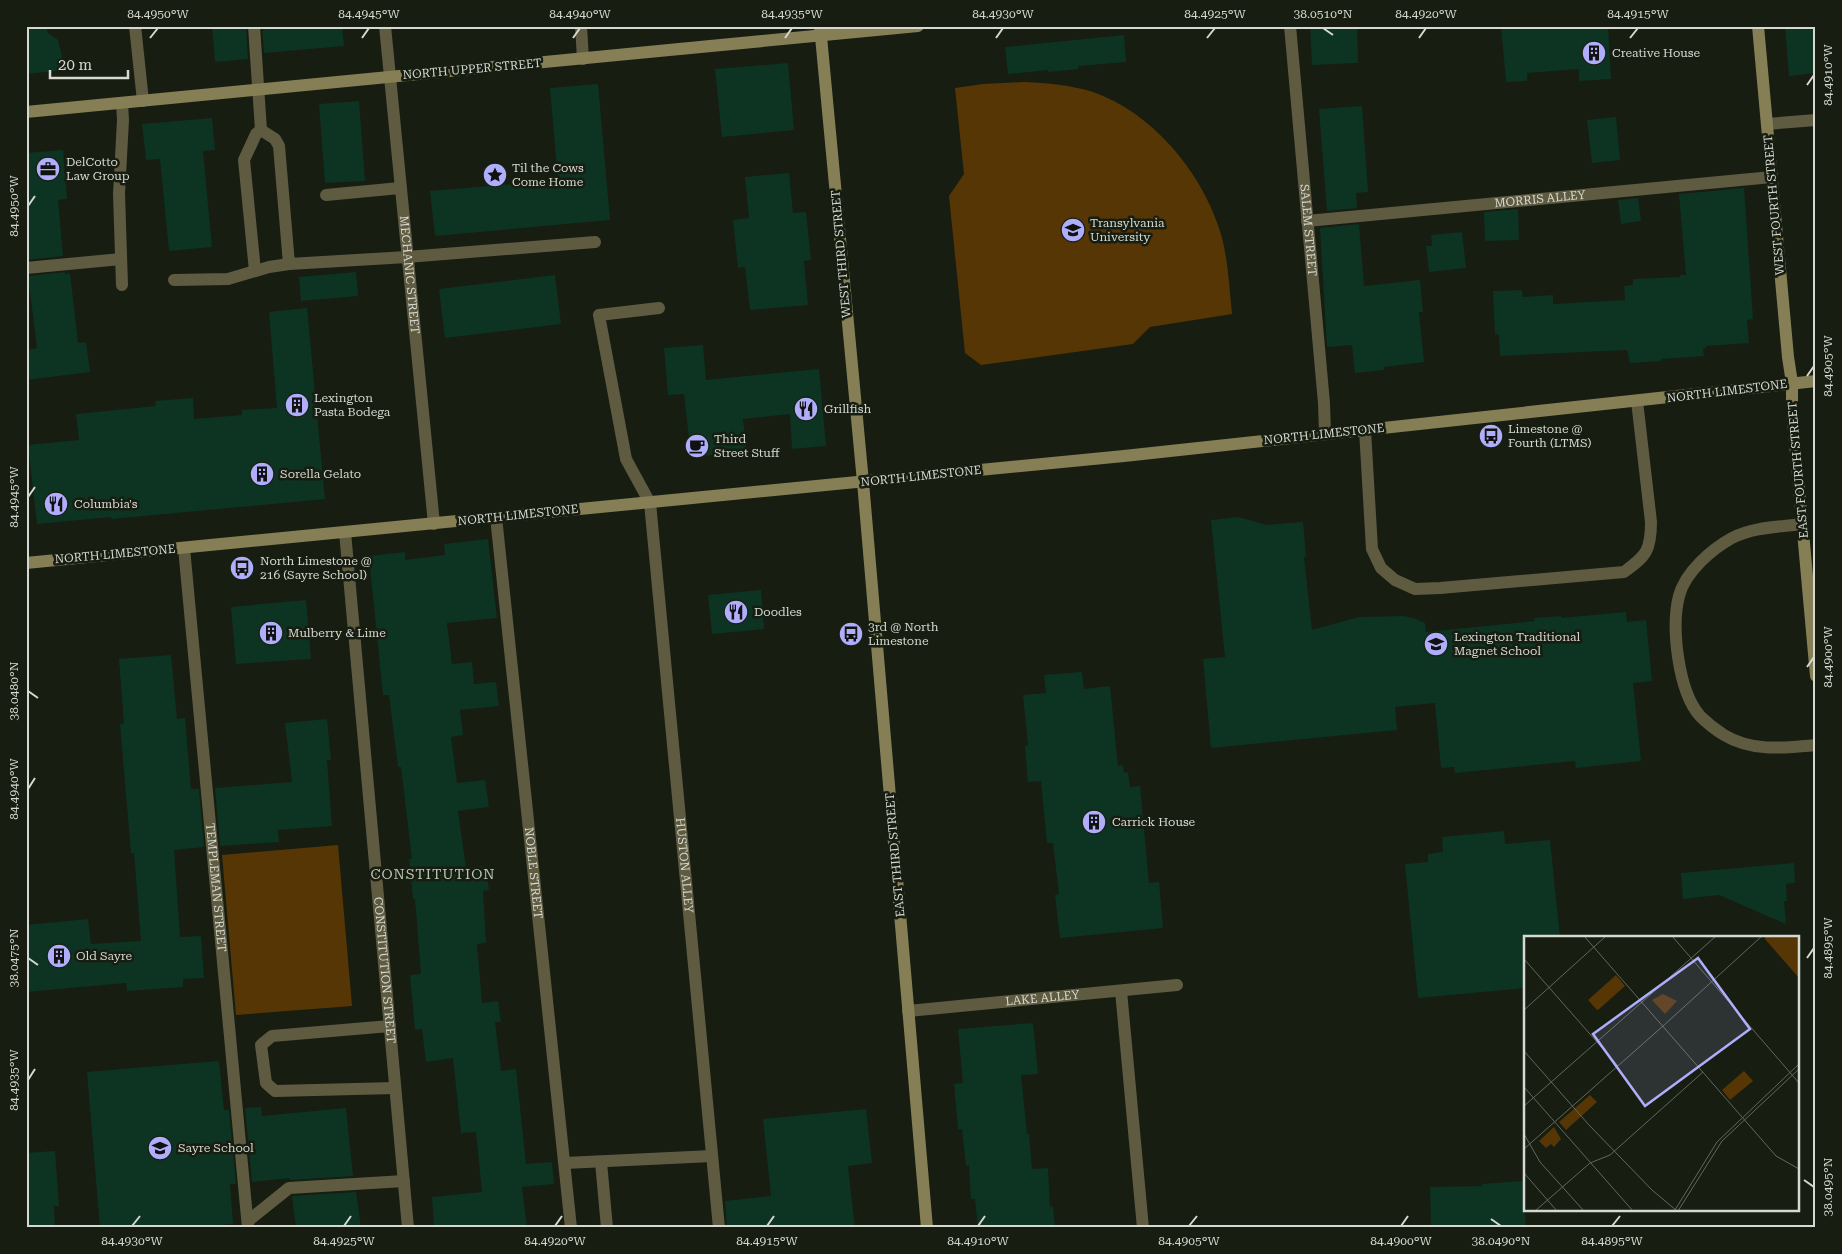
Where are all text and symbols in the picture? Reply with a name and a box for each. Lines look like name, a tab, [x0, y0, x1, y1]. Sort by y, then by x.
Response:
text: 84.4950°W	[127, 7, 190, 21]
text: 84.4945°W	[338, 7, 401, 21]
text: 84.4940°W	[549, 7, 612, 21]
text: 84.4935°W	[761, 7, 824, 21]
text: 84.4930°W	[972, 7, 1035, 21]
text: 84.4925°W	[1184, 7, 1247, 21]
text: 38.0510°N	[1294, 7, 1353, 21]
text: 84.4920°W	[1395, 7, 1458, 21]
text: 84.4915°W	[1607, 7, 1670, 21]
building icon: Creative House	[1581, 40, 1607, 66]
text: 84.4910°W	[1821, 43, 1835, 106]
place label: Creative House	[1612, 46, 1700, 60]
scale bar	[50, 48, 128, 80]
text: 20 m	[58, 56, 93, 74]
street label: NORTH UPPER STREET	[402, 56, 542, 82]
street label: WEST FOURTH STREET	[1761, 134, 1787, 276]
place label: DelCotto Law Group	[66, 155, 130, 183]
office icon: DelCotto Law Group	[35, 156, 61, 182]
place label: Til the Cows Come Home	[512, 161, 584, 189]
place icon: Til the Cows Come Home	[482, 162, 508, 188]
text: 84.4950°W	[7, 174, 21, 237]
street label: SALEM STREET	[1297, 184, 1320, 277]
street label: MORRIS ALLEY	[1494, 188, 1587, 210]
street label: WEST THIRD STREET	[828, 189, 854, 319]
street label: MECHANIC STREET	[397, 215, 422, 335]
place label: Transylvania University	[1090, 216, 1165, 244]
school or university icon: Transylvania University	[1060, 217, 1086, 243]
text: 84.4905°W	[1821, 334, 1835, 397]
street label: NORTH LIMESTONE	[1666, 377, 1788, 405]
place label: Lexington Pasta Bodega	[314, 391, 391, 419]
building icon: Lexington Pasta Bodega	[284, 392, 310, 418]
restaurant icon: Grillfish	[793, 396, 819, 422]
street label: EAST FOURTH STREET	[1785, 401, 1811, 539]
place label: Grillfish	[824, 402, 871, 416]
street label: NORTH LIMESTONE	[1263, 421, 1385, 447]
place label: Limestone @ Fourth (LTMS)	[1508, 422, 1591, 450]
bus stop icon: Limestone @ Fourth (LTMS)	[1478, 423, 1504, 449]
place label: Third Street Stuff	[714, 432, 780, 460]
cafe icon: Third Street Stuff	[684, 433, 710, 459]
building icon: Sorella Gelato	[249, 461, 275, 487]
street label: NORTH LIMESTONE	[860, 463, 982, 489]
text: 84.4945°W	[7, 465, 21, 528]
place label: Sorella Gelato	[280, 467, 361, 481]
restaurant icon: Columbia's	[43, 491, 69, 517]
place label: Columbia's	[74, 497, 138, 511]
street label: NORTH LIMESTONE	[457, 502, 579, 528]
street label: NORTH LIMESTONE	[54, 542, 176, 566]
place label: North Limestone @ 216 (Sayre School)	[260, 554, 372, 582]
bus stop icon: North Limestone @ 216 (Sayre School)	[229, 555, 255, 581]
restaurant icon: Doodles	[723, 599, 749, 625]
place label: Doodles	[754, 605, 802, 619]
building icon: Mulberry & Lime	[258, 620, 284, 646]
place label: 3rd @ North Limestone	[868, 620, 939, 648]
bus stop icon: 3rd @ North Limestone	[838, 621, 864, 647]
text: 84.4900°W	[1821, 625, 1835, 688]
place label: Mulberry & Lime	[288, 626, 386, 640]
place label: Lexington Traditional Magnet School	[1454, 630, 1580, 658]
school or university icon: Lexington Traditional Magnet School	[1423, 631, 1449, 657]
text: 38.0480°N	[7, 661, 21, 720]
text: 84.4940°W	[7, 757, 21, 820]
street label: EAST THIRD STREET	[883, 792, 907, 918]
building icon: Carrick House	[1081, 809, 1107, 835]
place label: Carrick House	[1112, 815, 1196, 829]
street label: HUSTON ALLEY	[673, 817, 696, 915]
street label: TEMPLEMAN STREET	[203, 822, 229, 953]
street label: NOBLE STREET	[522, 826, 545, 920]
district label: CONSTITUTION	[370, 866, 496, 882]
street label: CONSTITUTION STREET	[371, 896, 398, 1044]
text: 84.4895°W	[1821, 916, 1835, 979]
text: 38.0475°N	[7, 928, 21, 987]
inset map	[1524, 936, 1800, 1212]
building icon: Old Sayre	[46, 943, 72, 969]
place label: Old Sayre	[76, 949, 133, 963]
street label: LAKE ALLEY	[1005, 987, 1081, 1009]
text: 84.4935°W	[7, 1048, 21, 1111]
school or university icon: Sayre School	[147, 1135, 173, 1161]
place label: Sayre School	[178, 1141, 254, 1155]
text: 38.0495°N	[1821, 1157, 1835, 1216]
text: 84.4930°W	[101, 1234, 164, 1248]
text: 84.4925°W	[313, 1234, 376, 1248]
text: 84.4920°W	[524, 1234, 587, 1248]
text: 84.4915°W	[736, 1234, 799, 1248]
text: 84.4910°W	[947, 1234, 1010, 1248]
text: 84.4905°W	[1158, 1234, 1221, 1248]
text: 84.4900°W	[1370, 1234, 1433, 1248]
text: 38.0490°N	[1472, 1234, 1531, 1248]
text: 84.4895°W	[1581, 1234, 1644, 1248]

